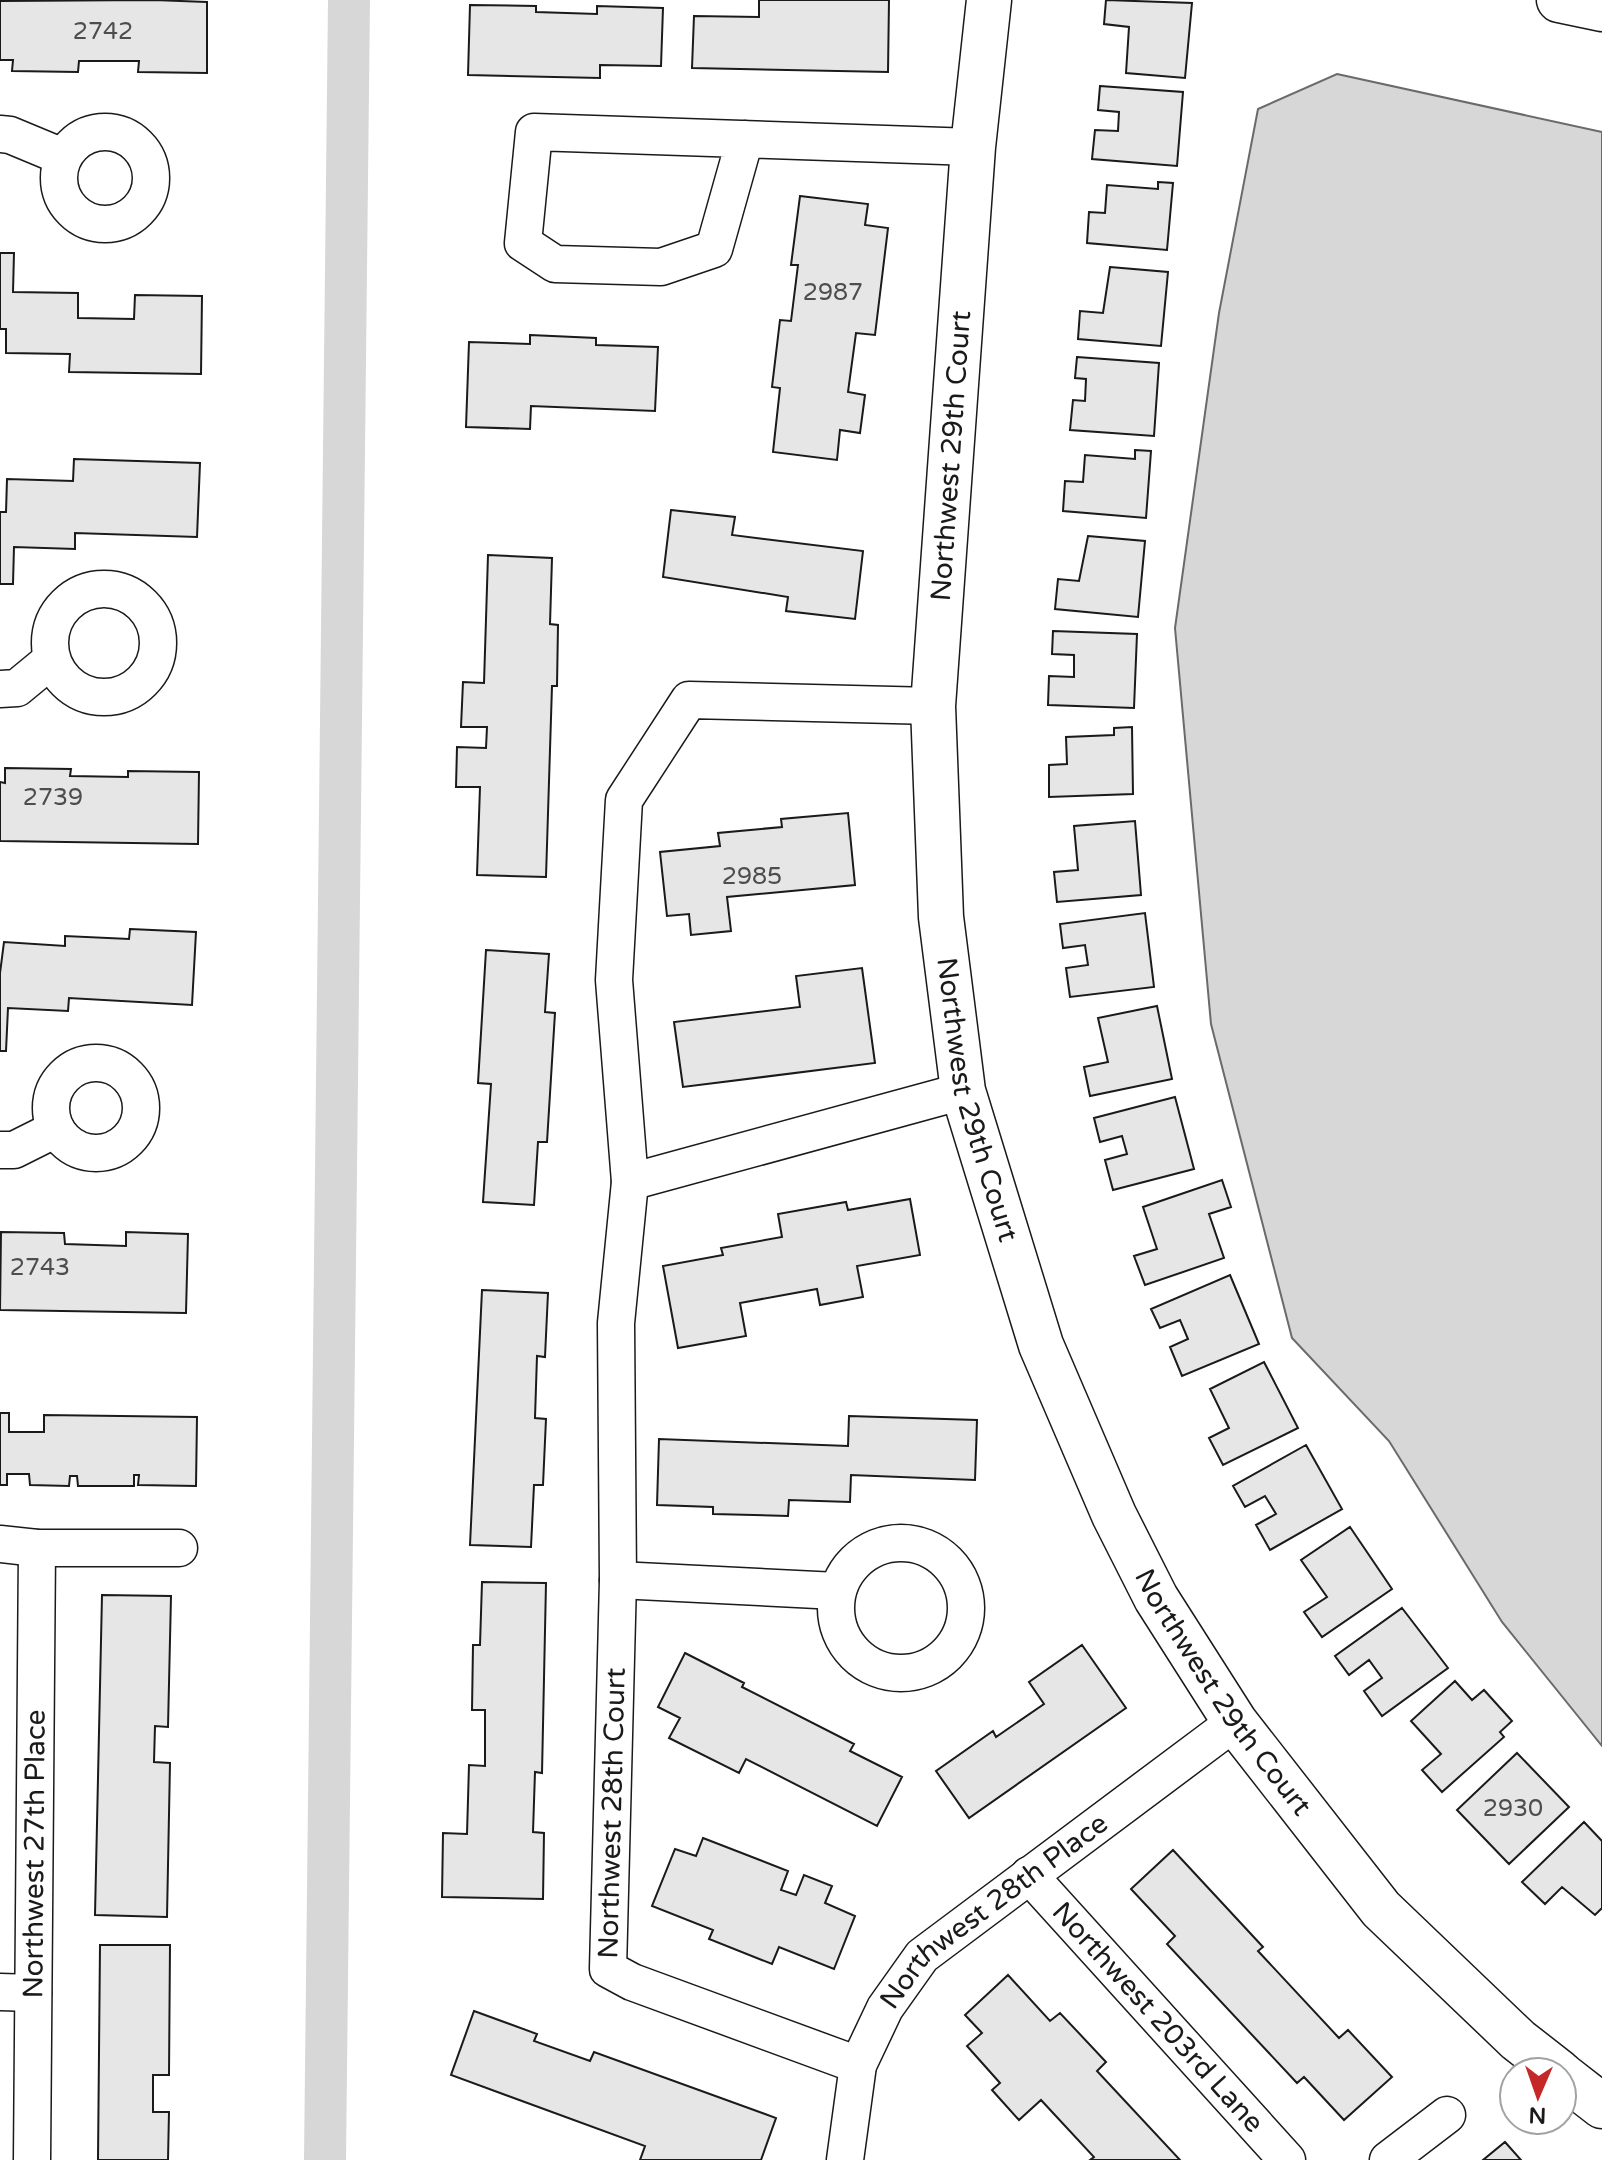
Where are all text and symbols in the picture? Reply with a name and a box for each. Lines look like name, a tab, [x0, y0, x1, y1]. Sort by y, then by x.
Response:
house number: 2742	[73, 17, 133, 46]
house number: 2987	[803, 278, 863, 307]
street label: Northwest 29th Court	[924, 309, 978, 602]
house number: 2739	[23, 783, 83, 812]
house number: 2985	[722, 862, 782, 891]
street label: Northwest 29th Court	[929, 955, 1025, 1246]
house number: 2743	[10, 1253, 70, 1282]
street label: Northwest 29th Court	[1127, 1563, 1319, 1823]
street label: Northwest 28th Court	[591, 1667, 633, 1959]
street label: Northwest 27th Place	[16, 1709, 53, 1999]
house number: 2930	[1483, 1794, 1543, 1823]
street label: Northwest 28th Place	[873, 1806, 1114, 2016]
street label: Northwest 203rd Lane	[1045, 1895, 1271, 2140]
north arrow	[1498, 2056, 1578, 2136]
text: N	[1528, 2102, 1547, 2128]

